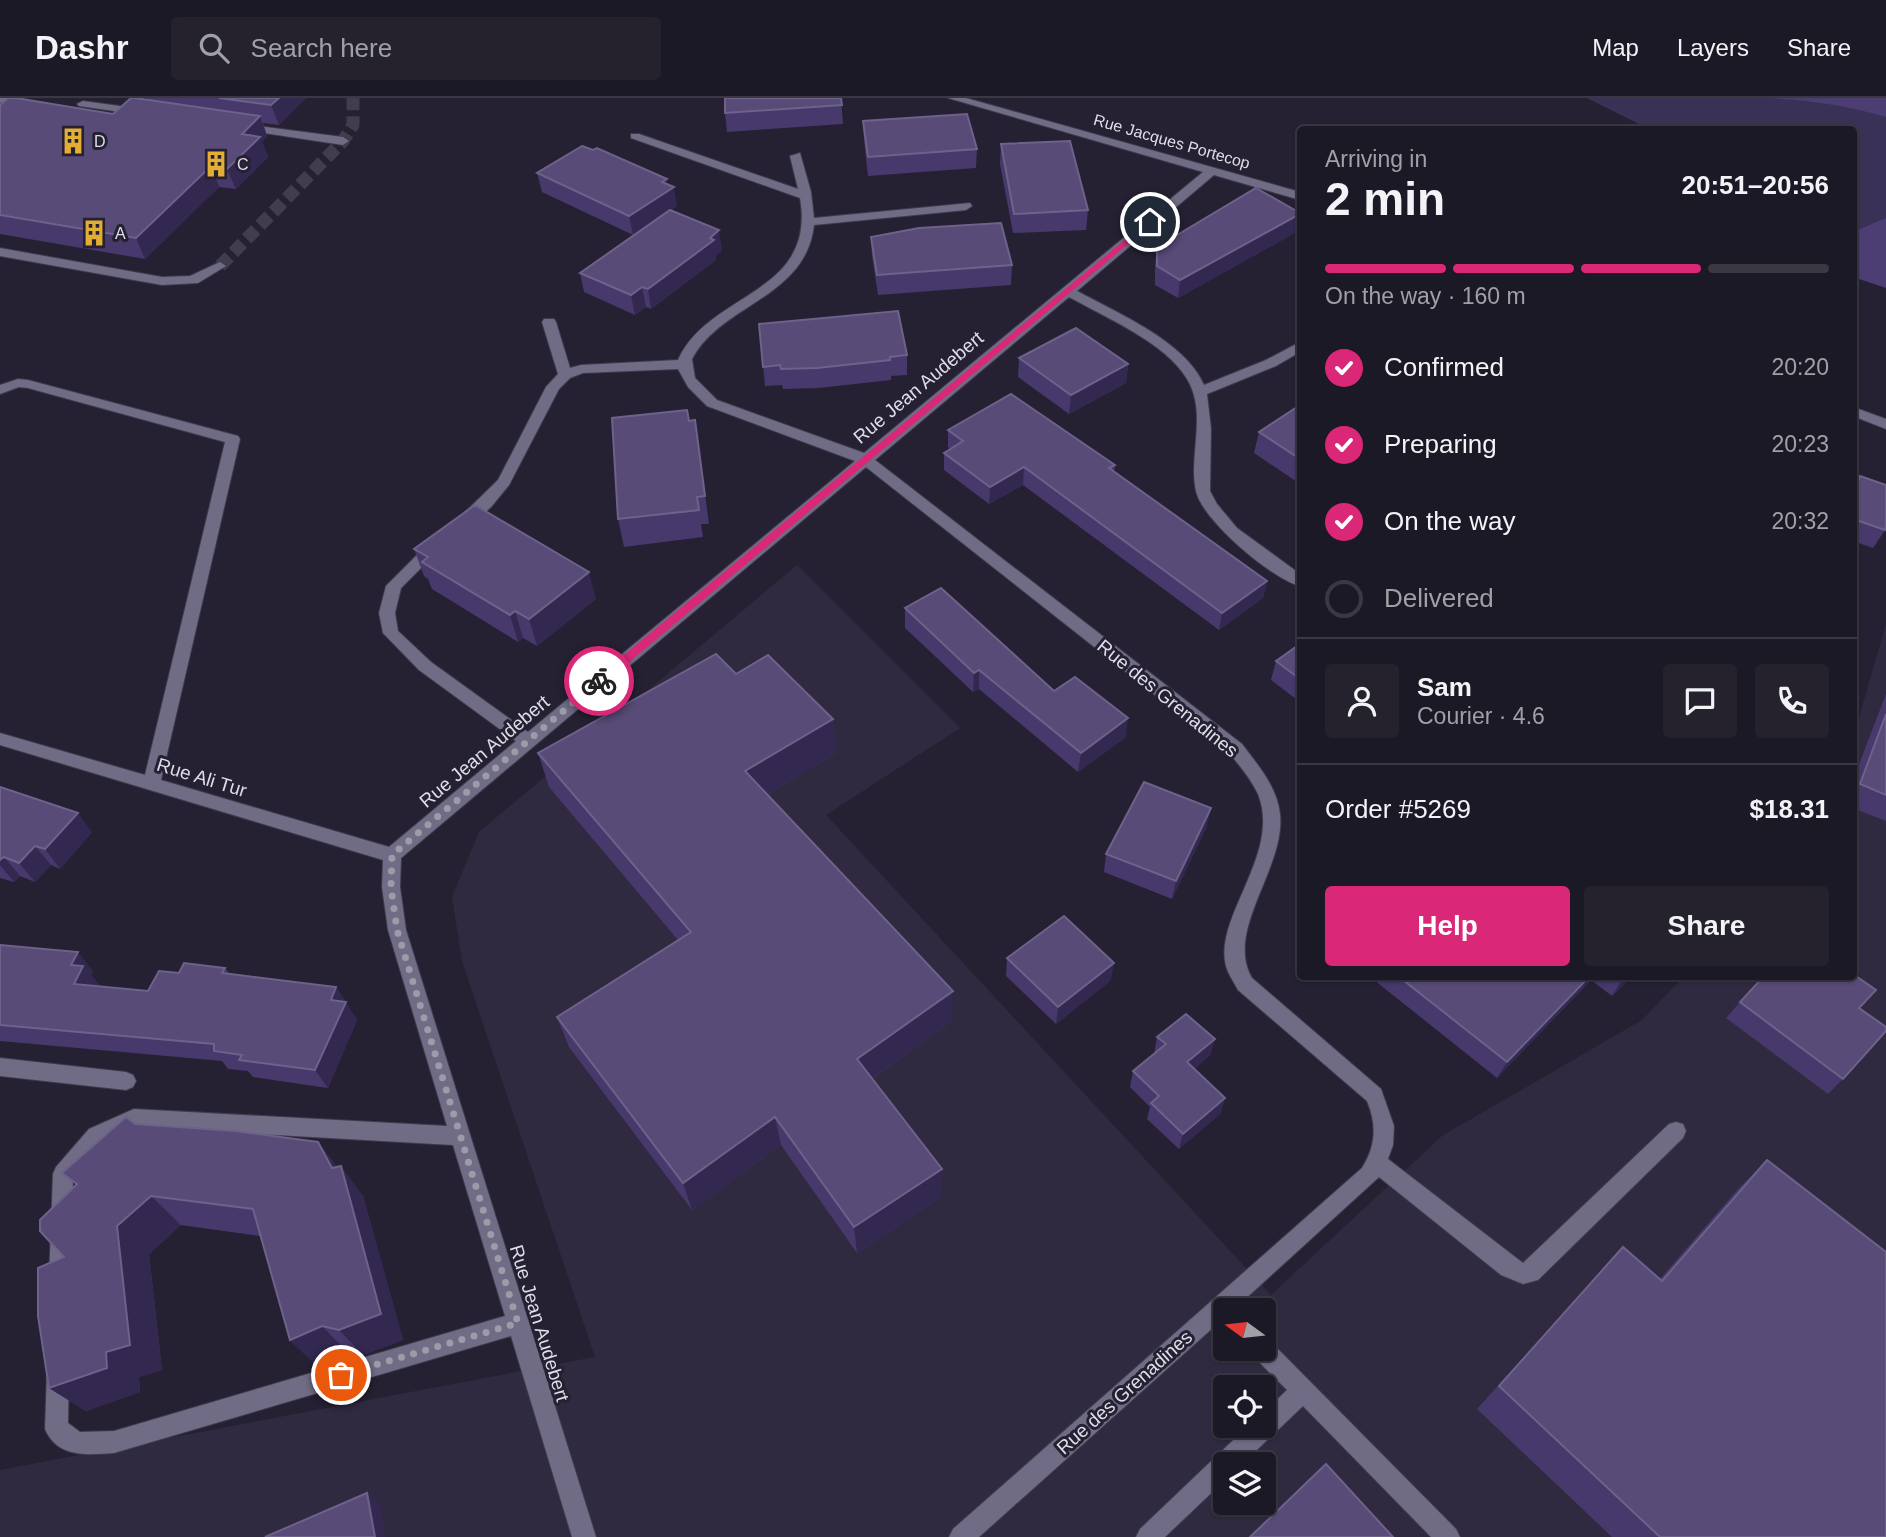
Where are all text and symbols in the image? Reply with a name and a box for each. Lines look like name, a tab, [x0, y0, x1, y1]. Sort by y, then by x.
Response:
search box	[171, 17, 661, 80]
text: Dashr	[35, 29, 129, 66]
icon: search	[195, 29, 233, 67]
text: Search here	[251, 33, 392, 63]
text: Map	[1592, 34, 1639, 61]
text: Layers	[1677, 34, 1749, 61]
text: Share	[1787, 34, 1851, 61]
street label: Rue Jacques Portecop	[1092, 111, 1252, 172]
building icon: D	[58, 126, 88, 156]
place label: D	[94, 133, 106, 150]
text: Arriving in	[1325, 146, 1427, 172]
building icon: C	[201, 149, 231, 179]
place label: C	[237, 156, 249, 173]
text: 20:51–20:56	[1682, 170, 1829, 200]
text: 2 min	[1325, 173, 1445, 225]
pin	[1120, 192, 1180, 252]
icon: home	[1131, 203, 1169, 241]
building icon: A	[79, 218, 109, 248]
place label: A	[115, 225, 126, 242]
text: On the way · 160 m	[1325, 283, 1526, 309]
street label: Rue Jean Audebert	[849, 327, 988, 448]
icon: check	[1325, 349, 1363, 387]
text: Confirmed	[1384, 352, 1504, 382]
text: 20:20	[1771, 354, 1829, 380]
icon: check	[1325, 426, 1363, 464]
text: Preparing	[1384, 429, 1497, 459]
text: 20:23	[1771, 431, 1829, 457]
icon: check	[1325, 503, 1363, 541]
text: On the way	[1384, 506, 1516, 536]
text: 20:32	[1771, 508, 1829, 534]
text: Delivered	[1384, 583, 1494, 613]
street label: Rue des Grenadines	[1093, 635, 1242, 761]
courier	[564, 646, 634, 716]
icon: bike	[580, 662, 618, 700]
button: person	[1325, 664, 1399, 738]
button: chat	[1663, 664, 1737, 738]
button: phone	[1755, 664, 1829, 738]
text: Sam	[1417, 672, 1472, 702]
street label: Rue Jean Audebert	[415, 691, 554, 812]
text: Courier · 4.6	[1417, 703, 1545, 729]
street label: Rue Ali Tur	[154, 754, 250, 801]
text: Order #5269	[1325, 794, 1471, 824]
text: $18.31	[1749, 794, 1829, 824]
button: Help	[1325, 886, 1570, 966]
button: Share	[1584, 886, 1829, 966]
street label: Rue Jean Audebert	[506, 1242, 574, 1405]
north arrow	[1213, 1298, 1276, 1362]
map controls	[1213, 1298, 1276, 1515]
street label: Rue des Grenadines	[1053, 1326, 1196, 1458]
pin	[311, 1345, 371, 1405]
icon: bag	[322, 1356, 360, 1394]
button: locate	[1213, 1375, 1276, 1438]
button: layers	[1213, 1452, 1276, 1515]

